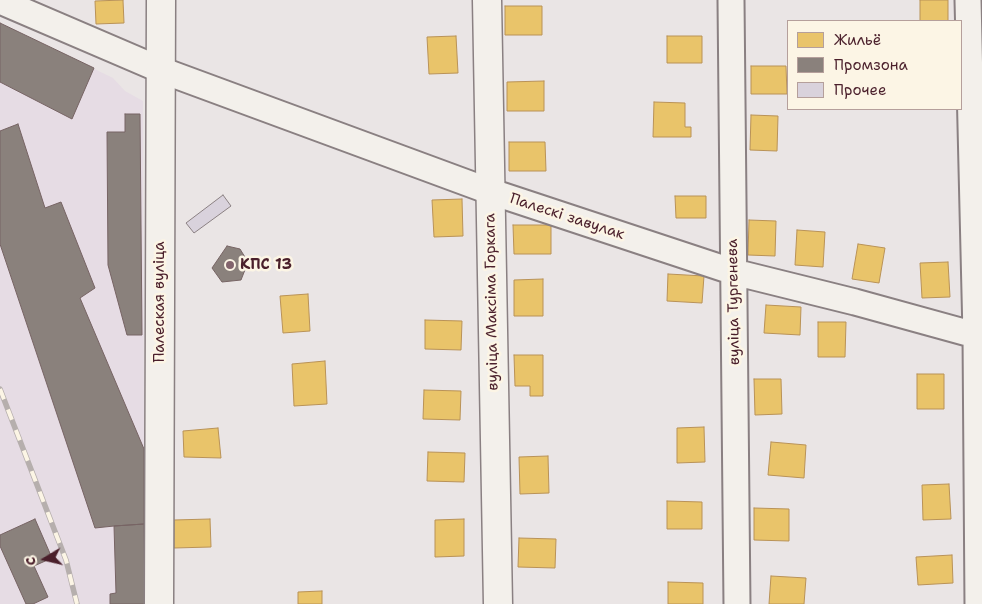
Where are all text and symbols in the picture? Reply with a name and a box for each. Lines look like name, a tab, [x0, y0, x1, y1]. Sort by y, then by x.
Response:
legend	[787, 20, 962, 110]
text: Жильё	[834, 30, 881, 50]
text: Промзона	[834, 55, 908, 75]
text: Прочее	[834, 80, 886, 100]
street label: Палескі завулак	[507, 190, 627, 244]
street label: вуліца Максіма Горкага	[481, 213, 503, 391]
street label: вуліца Тургенева	[724, 239, 744, 365]
street label: Палеская вуліца	[151, 241, 169, 363]
place label: КПС 13	[240, 256, 292, 274]
marker: КПС 13	[224, 259, 236, 271]
north arrow	[20, 534, 70, 584]
text: С	[21, 556, 40, 567]

